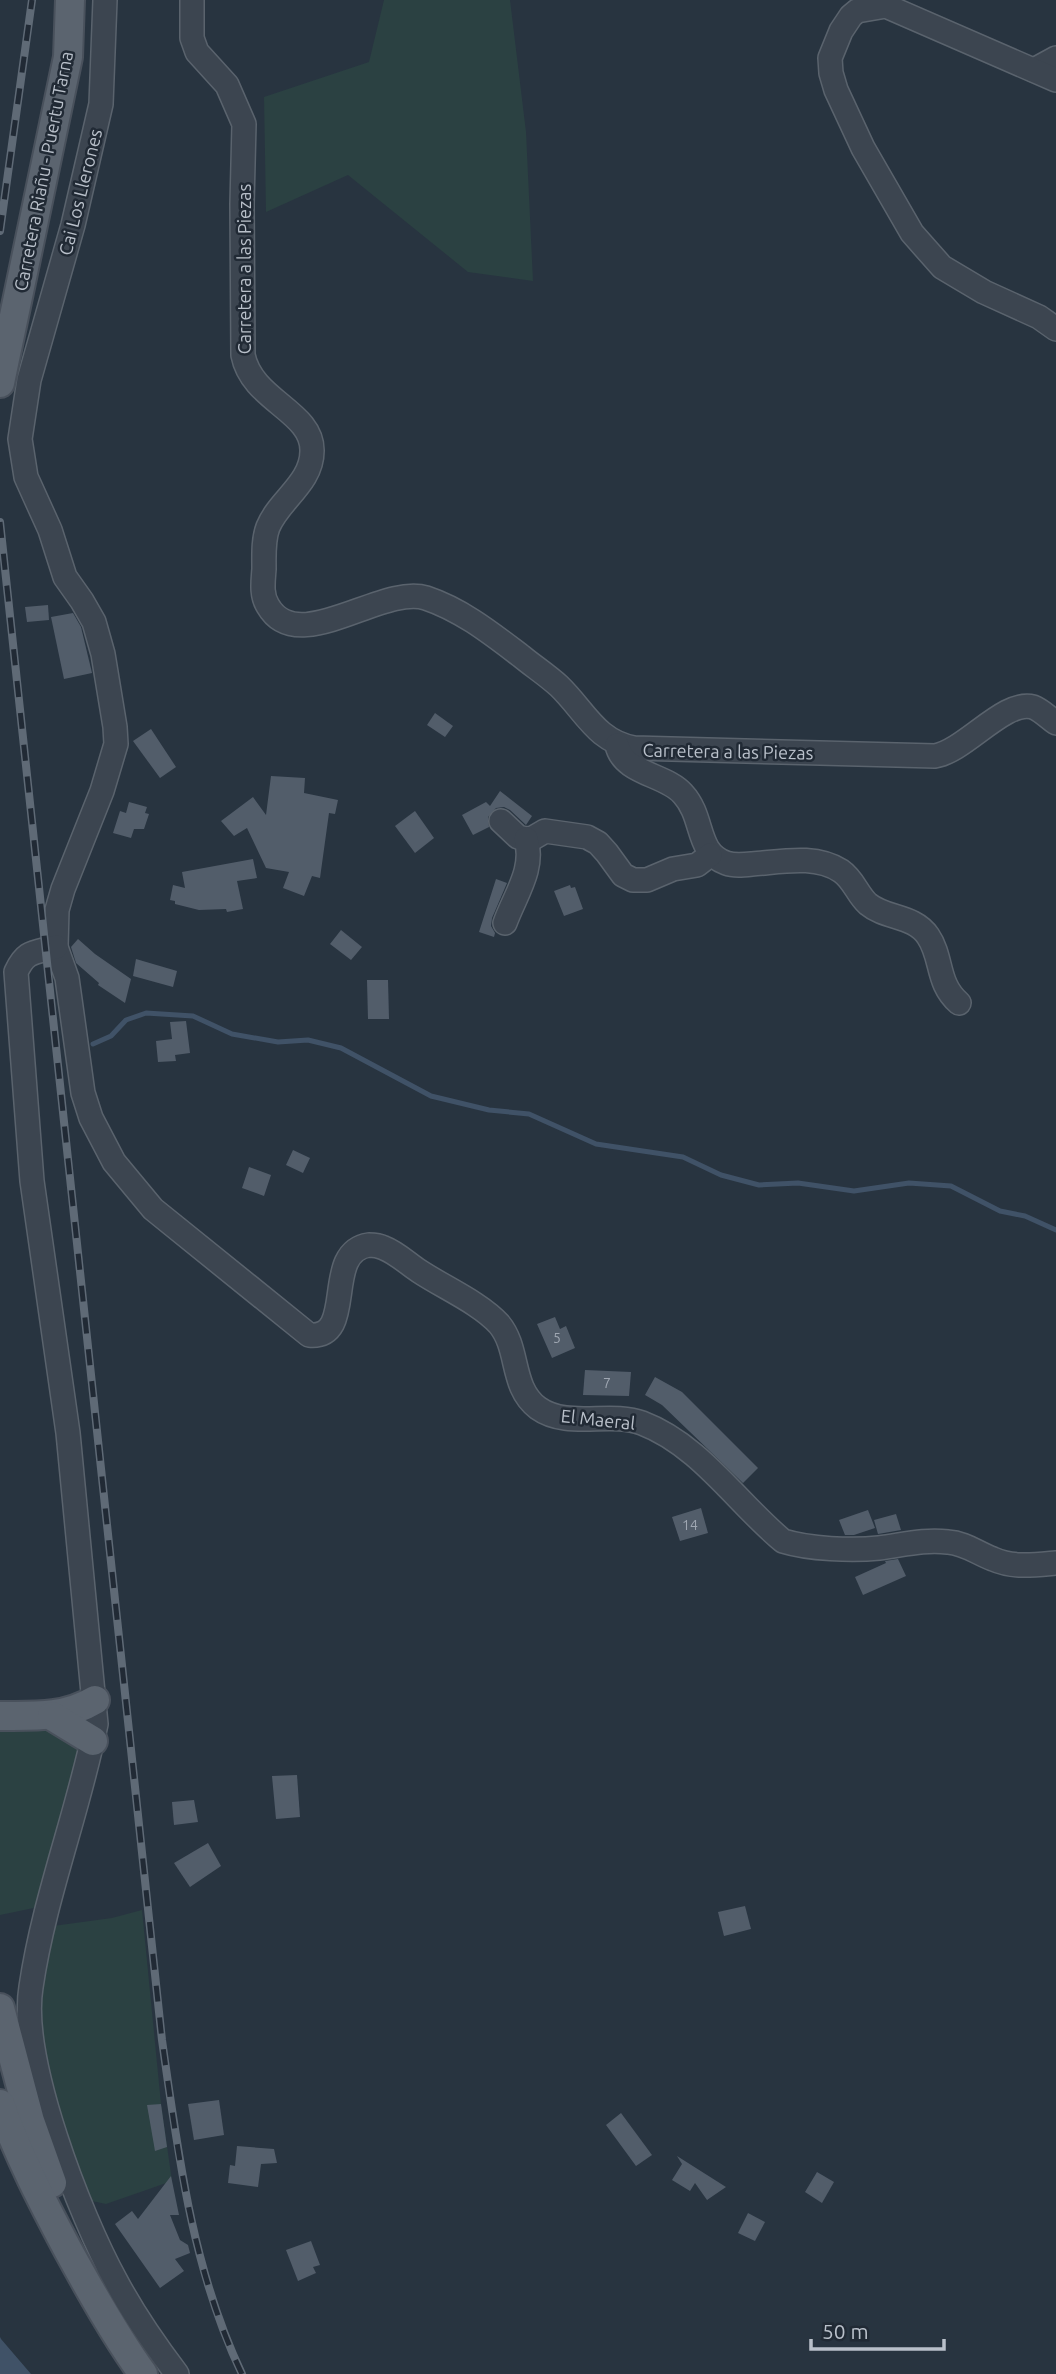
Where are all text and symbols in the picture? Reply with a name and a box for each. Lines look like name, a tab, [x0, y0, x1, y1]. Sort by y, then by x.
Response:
street label: Carretera Riañu - Puertu Tarna	[10, 49, 76, 293]
street label: Cai Los Llerones	[55, 127, 105, 257]
street label: Carretera a las Piezas	[234, 183, 254, 354]
street label: Carretera a las Piezas	[642, 740, 814, 762]
house number: 5	[553, 1330, 561, 1346]
house number: 7	[603, 1375, 611, 1391]
street label: El Maeral	[560, 1405, 636, 1433]
house number: 14	[682, 1517, 698, 1533]
scale bar	[811, 2308, 944, 2352]
text: 50 m	[822, 2319, 869, 2343]

